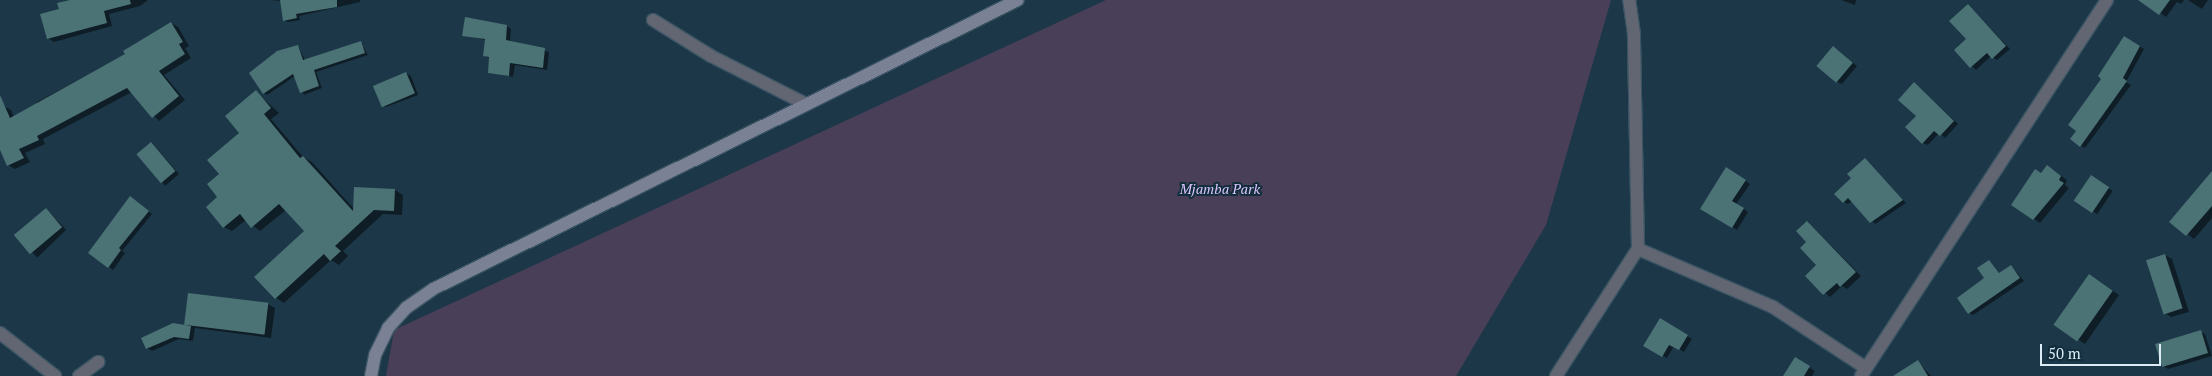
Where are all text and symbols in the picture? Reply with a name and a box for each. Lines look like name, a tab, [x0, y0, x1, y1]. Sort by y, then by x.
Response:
park label: Mjamba Park	[1180, 181, 1260, 197]
scale bar	[2042, 334, 2163, 366]
text: 50 m	[2048, 343, 2081, 363]

